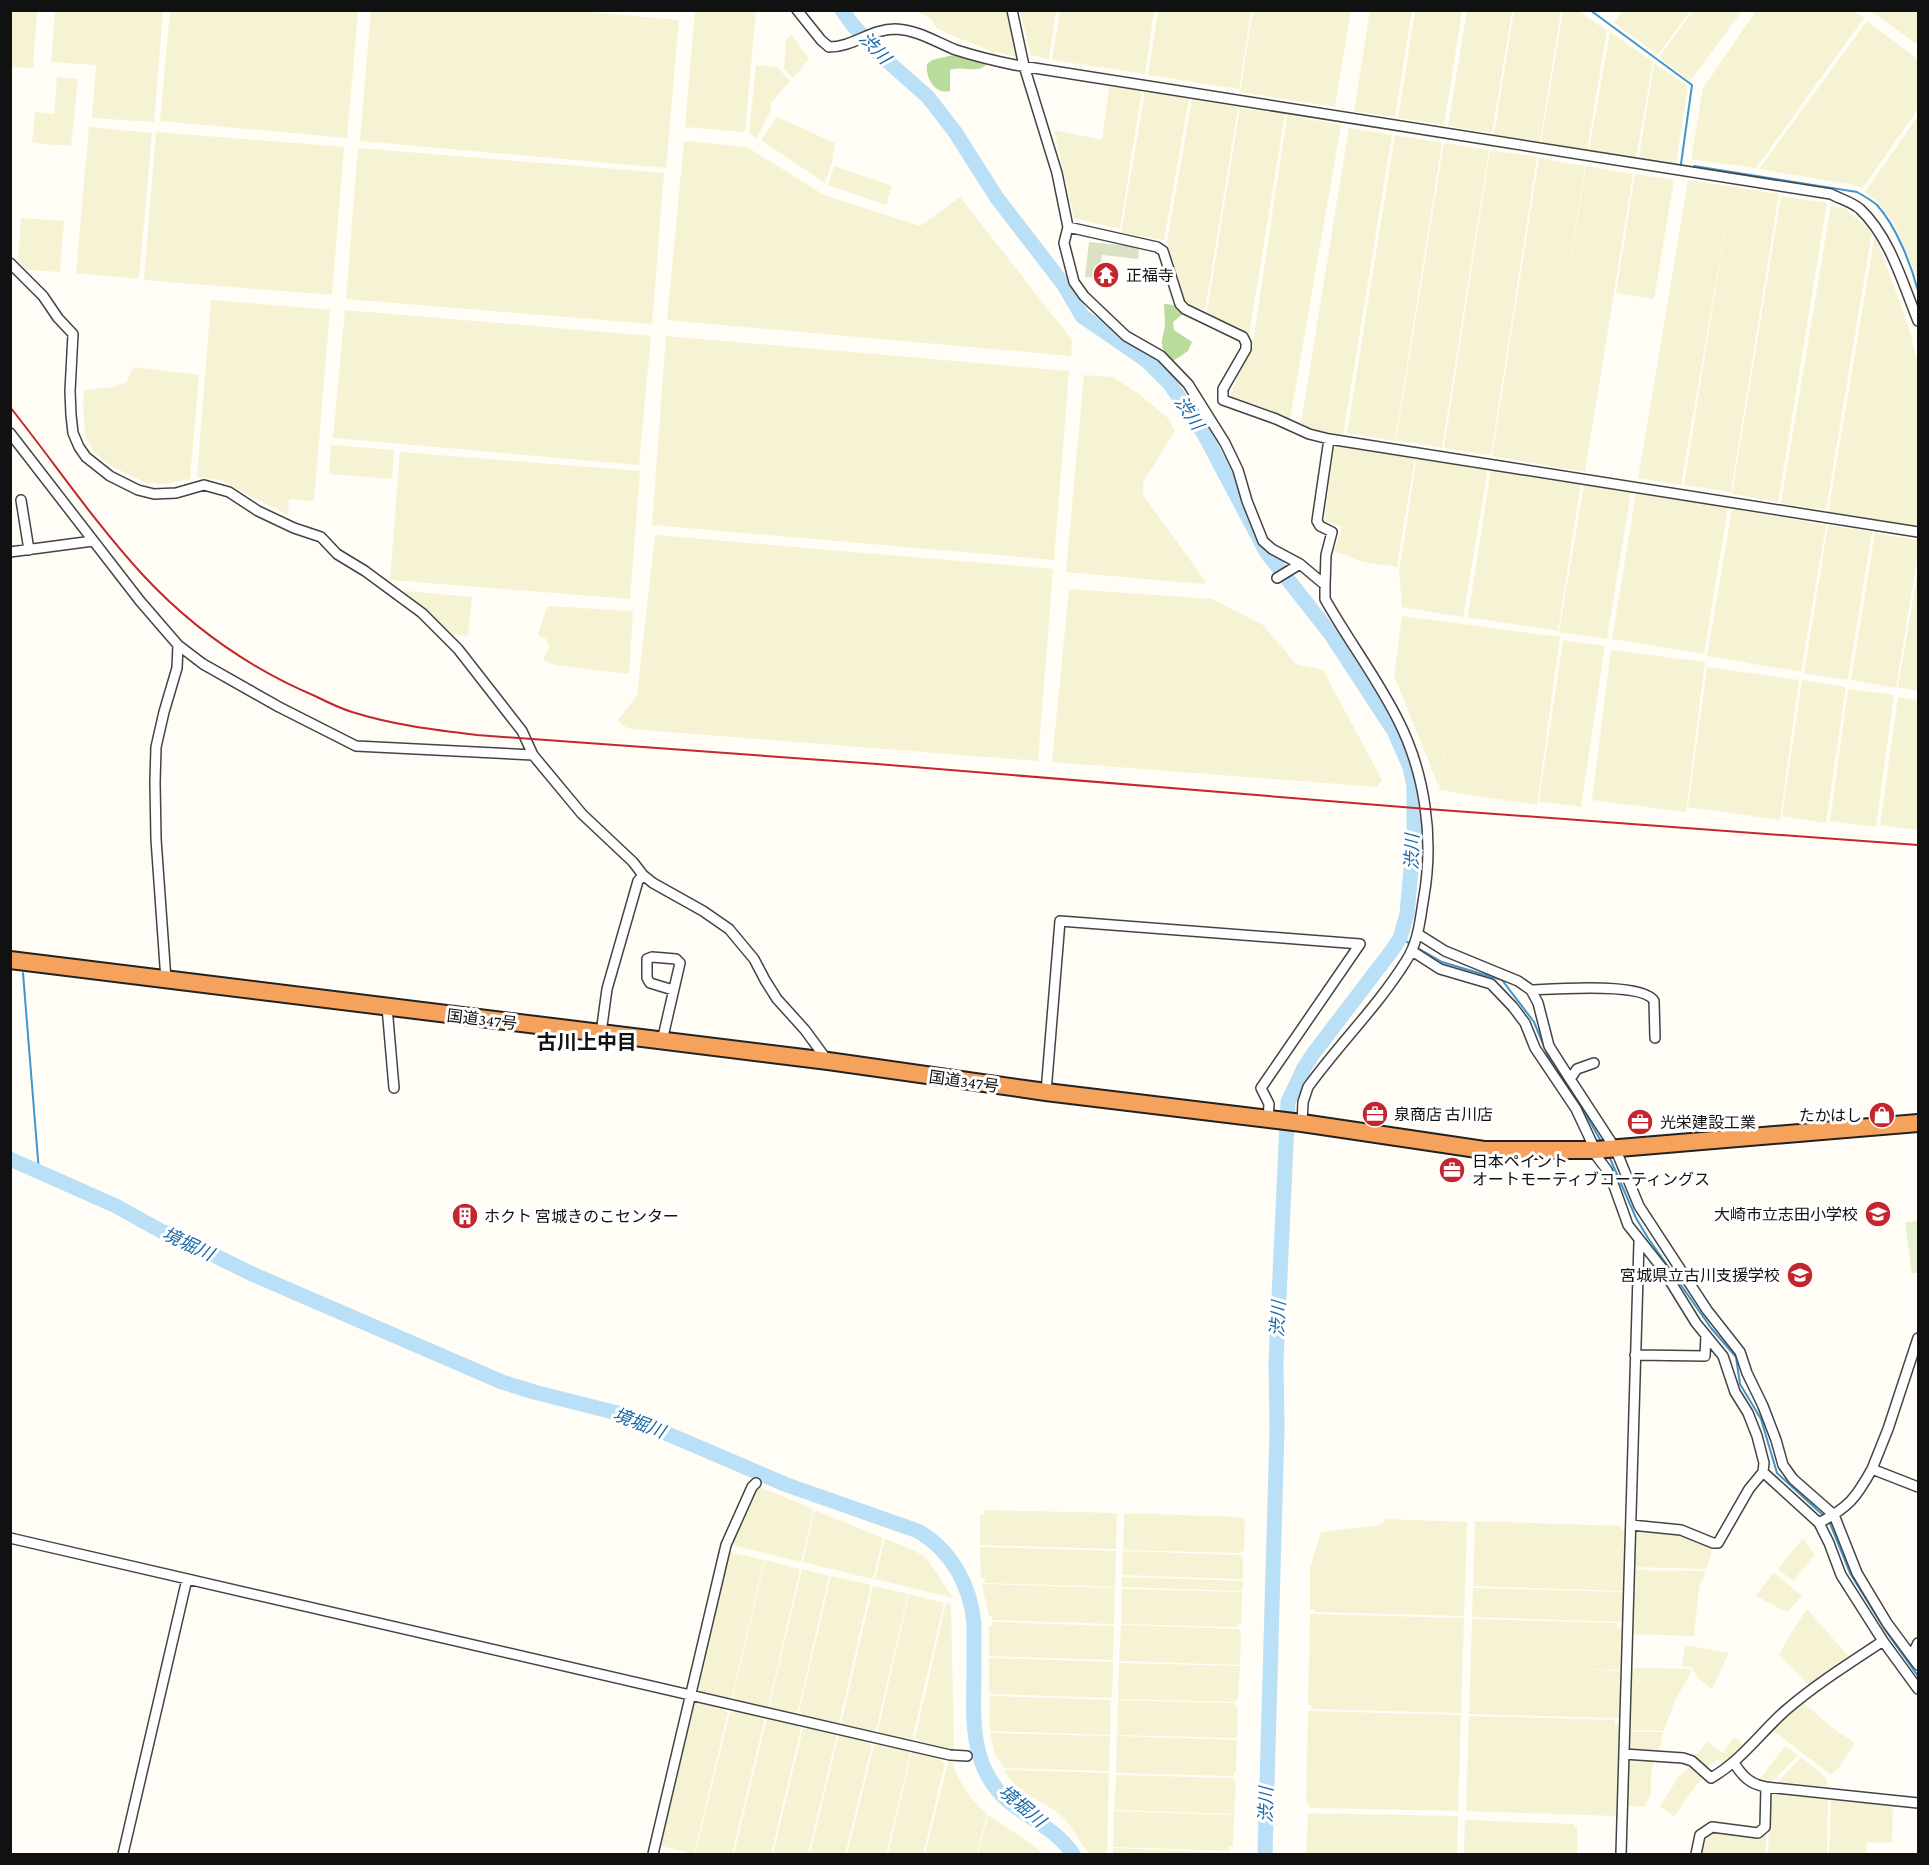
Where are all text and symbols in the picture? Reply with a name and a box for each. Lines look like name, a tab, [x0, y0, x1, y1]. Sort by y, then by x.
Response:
water label: 渋川	[855, 28, 896, 69]
temple icon: 正福寺	[1091, 260, 1121, 290]
place label: 正福寺	[1126, 267, 1174, 284]
water label: 渋川	[1171, 392, 1208, 435]
water label: 渋川	[1402, 832, 1422, 870]
street label: 国道347号	[446, 1007, 518, 1032]
district label: 古川上中目	[537, 1031, 637, 1053]
street label: 国道347号	[928, 1068, 1000, 1095]
office icon: 泉商店 古川店	[1360, 1099, 1390, 1129]
shop icon: たかはし	[1867, 1100, 1897, 1130]
place label: 泉商店 古川店	[1394, 1106, 1493, 1123]
office icon: 光栄建設工業	[1625, 1107, 1655, 1137]
place label: たかはし	[1799, 1107, 1862, 1124]
place label: 光栄建設工業	[1660, 1114, 1756, 1131]
place label: 日本ペイント オートモーティブコーティングス	[1472, 1153, 1710, 1188]
office icon: 日本ペイント オートモーティブコーティングス	[1437, 1155, 1467, 1185]
school or university icon: 大崎市立志田小学校	[1863, 1199, 1893, 1229]
building icon: ホクト 宮城きのこセンター	[450, 1201, 480, 1231]
place label: 大崎市立志田小学校	[1714, 1206, 1858, 1223]
place label: ホクト 宮城きのこセンター	[484, 1208, 679, 1225]
water label: 境堀川	[159, 1224, 219, 1265]
school or university icon: 宮城県立古川支援学校	[1785, 1260, 1815, 1290]
place label: 宮城県立古川支援学校	[1620, 1267, 1780, 1284]
water label: 渋川	[1267, 1299, 1289, 1337]
water label: 境堀川	[610, 1404, 670, 1443]
water label: 境堀川	[995, 1781, 1051, 1832]
water label: 渋川	[1256, 1785, 1276, 1823]

